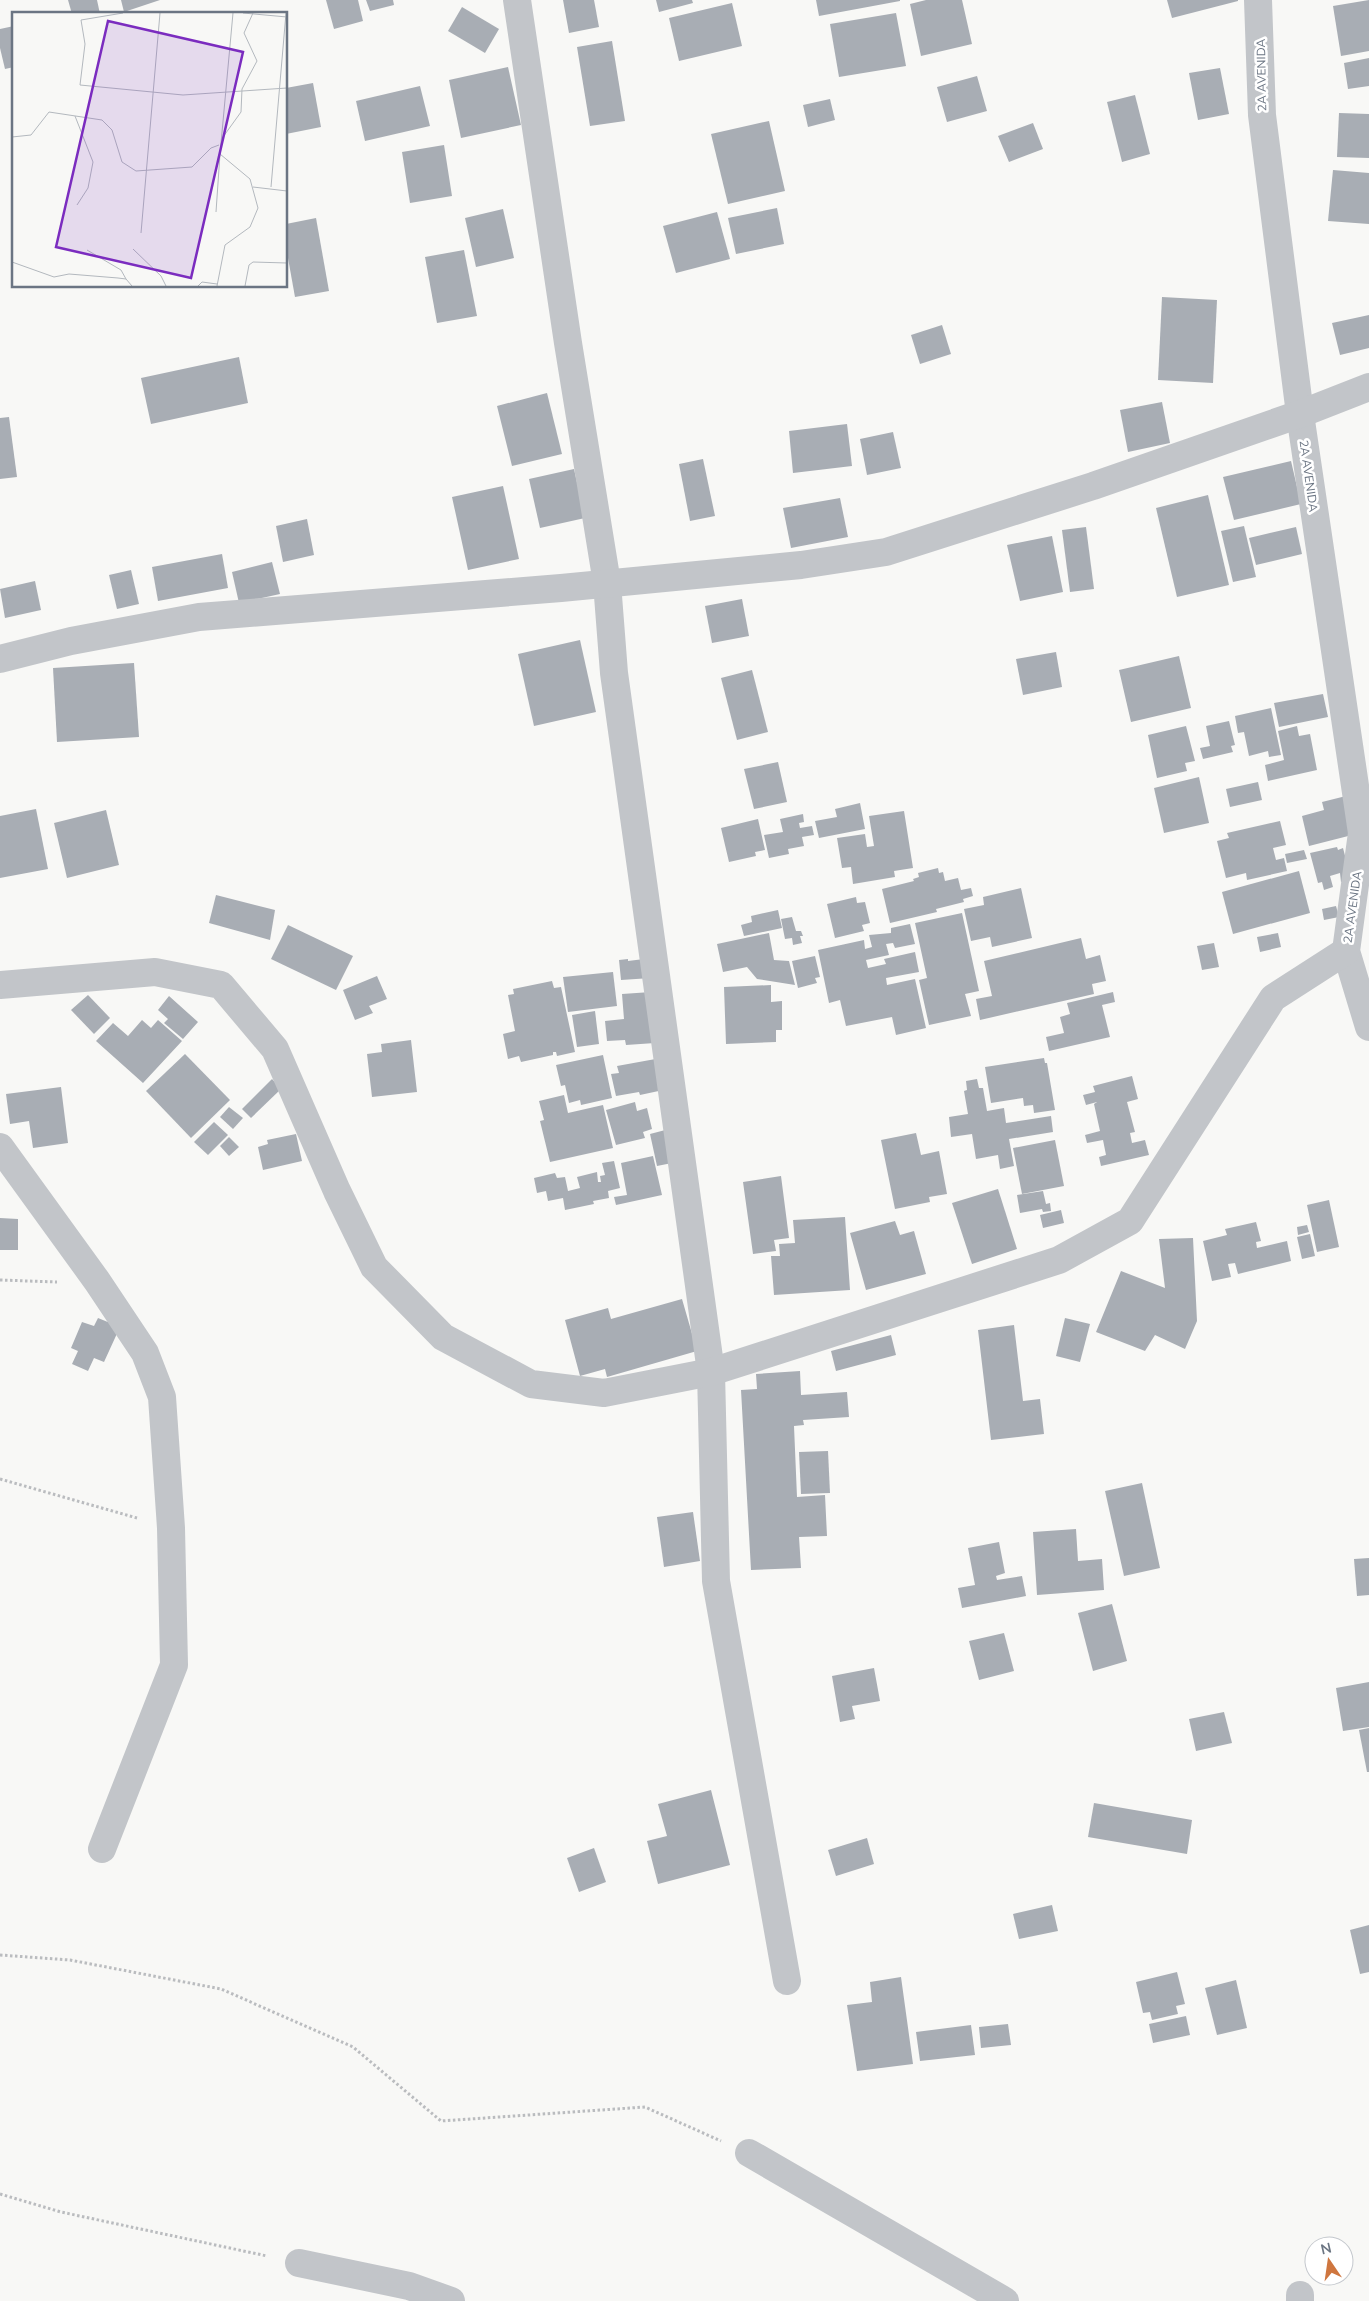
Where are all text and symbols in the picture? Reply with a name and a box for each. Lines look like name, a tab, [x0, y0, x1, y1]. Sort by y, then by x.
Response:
inset map	[12, 12, 288, 288]
street label: 2A AVENIDA	[1253, 38, 1269, 111]
street label: 2A AVENIDA	[1297, 439, 1321, 513]
street label: 2A AVENIDA	[1340, 870, 1364, 944]
north arrow	[1304, 2236, 1354, 2286]
text: N	[1319, 2238, 1333, 2258]

